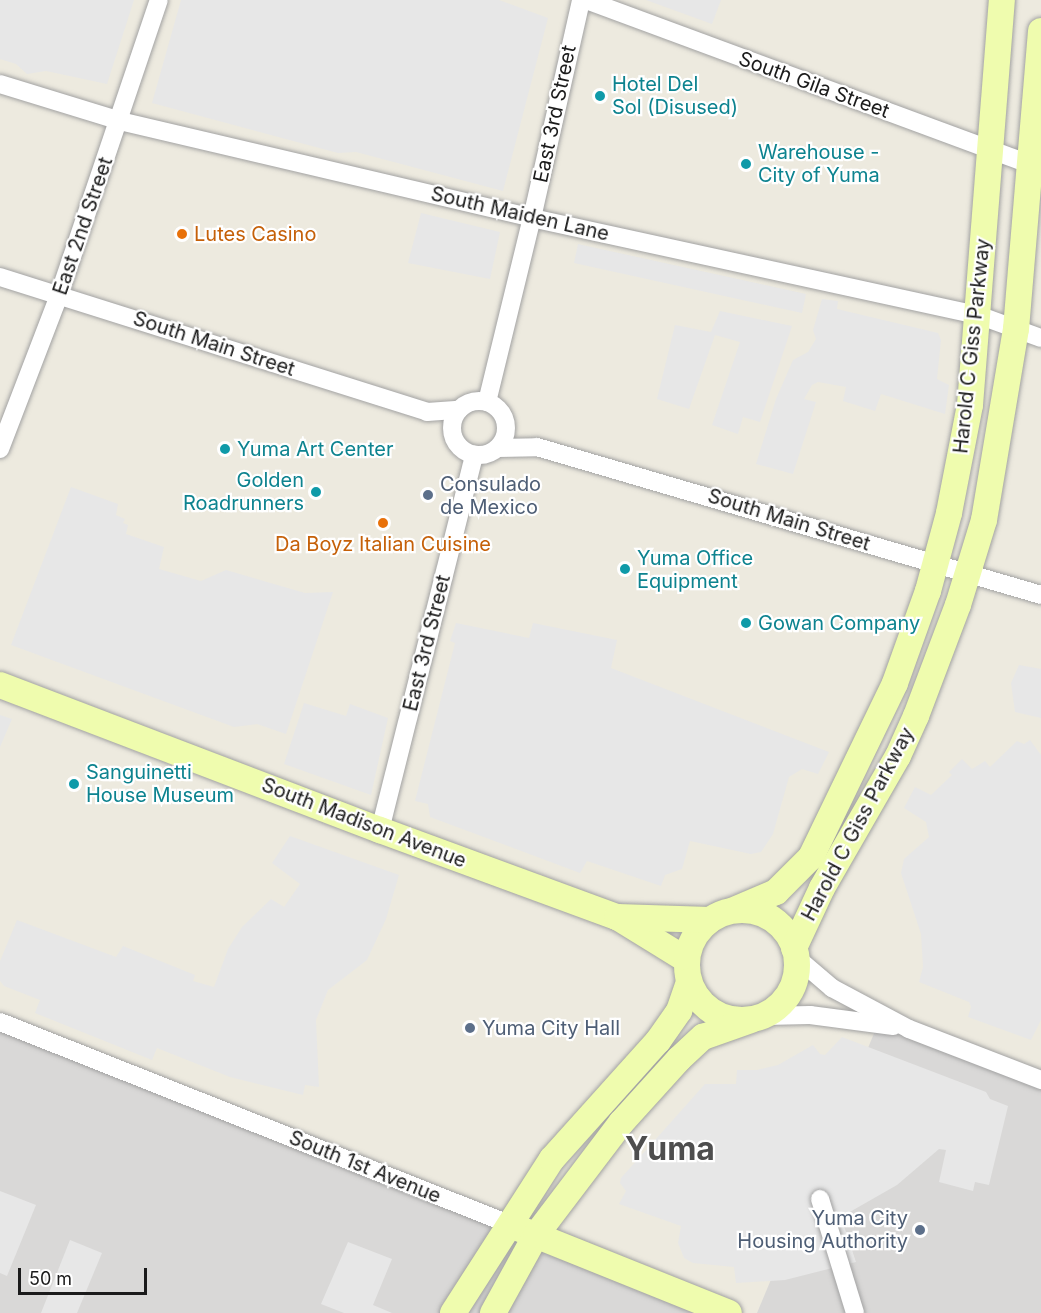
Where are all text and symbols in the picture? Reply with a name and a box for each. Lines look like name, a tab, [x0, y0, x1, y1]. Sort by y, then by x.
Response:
street label: East 3rd Street	[529, 43, 581, 185]
street label: South Gila Street	[735, 47, 893, 123]
place label: Hotel Del Sol (Disused)	[612, 72, 738, 119]
marker: Hotel Del Sol (Disused)	[593, 89, 607, 103]
place label: Warehouse - City of Yuma	[758, 140, 880, 187]
street label: East 2nd Street	[48, 154, 118, 298]
marker: Warehouse - City of Yuma	[739, 157, 753, 171]
street label: South Maiden Lane	[429, 182, 611, 246]
place label: Lutes Casino	[194, 222, 316, 246]
marker: Lutes Casino	[175, 227, 189, 241]
street label: Harold C Giss Parkway	[949, 237, 995, 455]
street label: South Main Street	[130, 307, 298, 381]
place label: Yuma Art Center	[237, 437, 393, 461]
marker: Yuma Art Center	[218, 442, 232, 456]
place label: Golden Roadrunners	[183, 468, 304, 515]
place label: Consulado de Mexico	[440, 472, 541, 519]
street label: South Main Street	[705, 484, 873, 556]
marker: Golden Roadrunners	[309, 485, 323, 499]
marker: Consulado de Mexico	[421, 488, 435, 502]
marker: Da Boyz Italian Cuisine	[376, 516, 390, 530]
place label: Da Boyz Italian Cuisine	[275, 532, 491, 556]
place label: Yuma Office Equipment	[637, 546, 753, 593]
marker: Yuma Office Equipment	[618, 562, 632, 576]
street label: East 3rd Street	[398, 572, 456, 714]
place label: Gowan Company	[758, 611, 920, 635]
marker: Gowan Company	[739, 616, 753, 630]
street label: Harold C Giss Parkway	[797, 723, 919, 925]
place label: Sanguinetti House Museum	[86, 760, 234, 807]
street label: South Madison Avenue	[258, 773, 470, 873]
marker: Sanguinetti House Museum	[67, 777, 81, 791]
place label: Yuma City Hall	[482, 1016, 620, 1040]
marker: Yuma City Hall	[463, 1021, 477, 1035]
street label: South 1st Avenue	[286, 1126, 444, 1208]
district label: Yuma	[625, 1130, 715, 1168]
place label: Yuma City Housing Authority	[737, 1206, 908, 1253]
marker: Yuma City Housing Authority	[913, 1223, 927, 1237]
scale bar	[21, 1256, 150, 1294]
text: 50 m	[29, 1268, 72, 1289]

